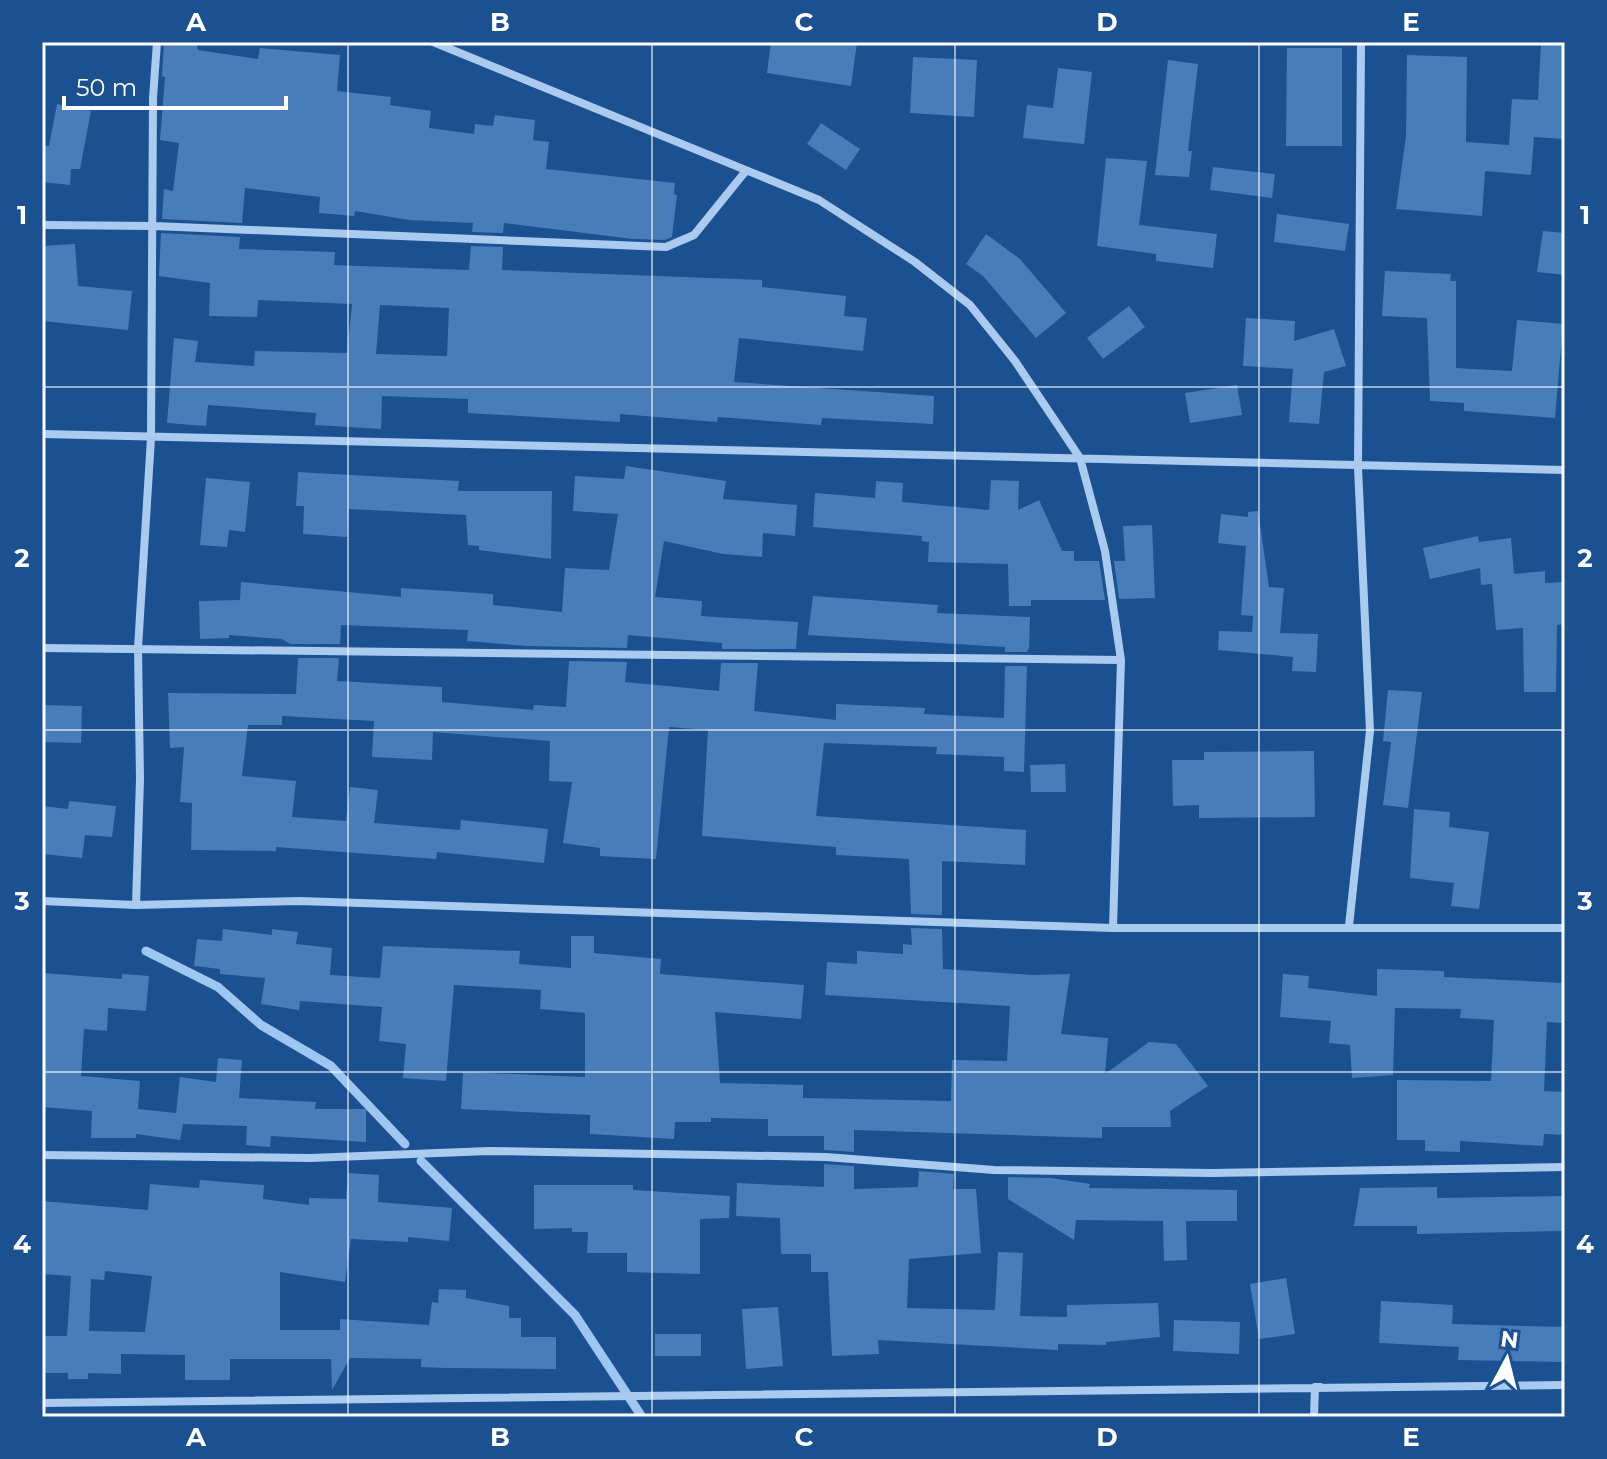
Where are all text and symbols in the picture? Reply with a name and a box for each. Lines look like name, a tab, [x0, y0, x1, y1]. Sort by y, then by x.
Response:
text: A	[185, 6, 207, 38]
text: B	[490, 6, 510, 38]
text: C	[795, 6, 814, 38]
text: D	[1096, 6, 1118, 38]
text: E	[1402, 6, 1420, 38]
scale bar	[64, 60, 286, 110]
text: 50 m	[76, 73, 137, 102]
text: 1	[17, 199, 27, 231]
text: 1	[1580, 199, 1590, 231]
text: 2	[14, 542, 30, 574]
text: 2	[1577, 542, 1593, 574]
text: 3	[13, 885, 30, 917]
text: 3	[1576, 885, 1593, 917]
text: 4	[13, 1228, 31, 1260]
text: 4	[1576, 1228, 1594, 1260]
north arrow	[1467, 1319, 1547, 1399]
text: N	[1499, 1325, 1520, 1354]
text: A	[185, 1421, 207, 1453]
text: B	[490, 1421, 510, 1453]
text: C	[795, 1421, 814, 1453]
text: D	[1096, 1421, 1118, 1453]
text: E	[1402, 1421, 1420, 1453]

